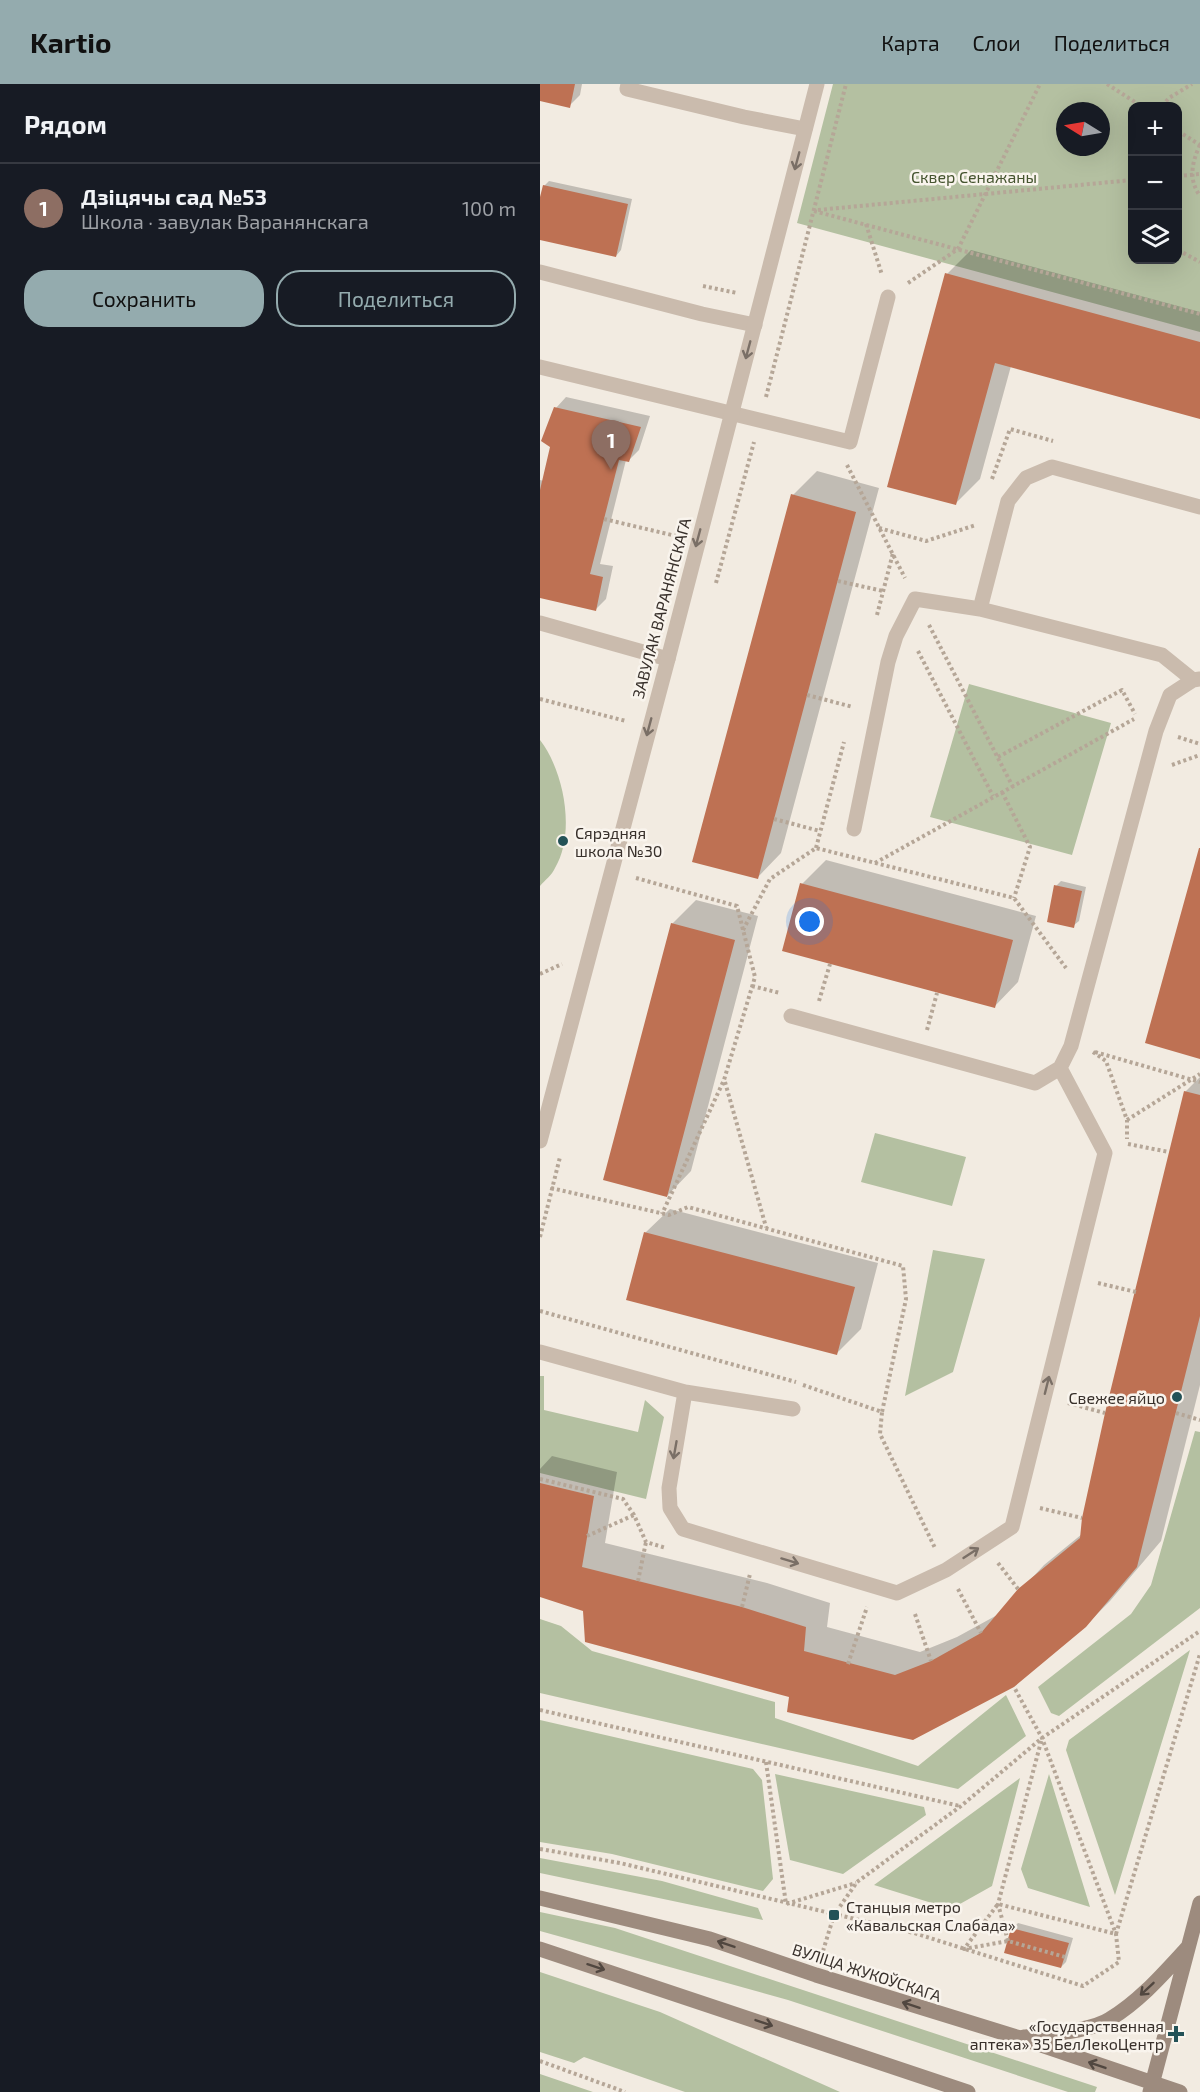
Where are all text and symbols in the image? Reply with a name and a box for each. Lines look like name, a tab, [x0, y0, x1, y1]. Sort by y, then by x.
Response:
text: Kartio	[30, 25, 111, 59]
text: Карта	[881, 30, 940, 55]
text: Слои	[973, 30, 1021, 55]
text: Поделиться	[1054, 30, 1170, 55]
north arrow	[1056, 102, 1110, 156]
map controls	[1128, 102, 1182, 264]
button: +	[1128, 102, 1182, 156]
text: Рядом	[24, 108, 107, 139]
one-way arrow	[791, 151, 802, 170]
button: −	[1128, 156, 1182, 210]
park label: Сквер Сенажаны	[911, 167, 1037, 186]
text: Дзіцячы сад №53	[81, 183, 267, 209]
text: 1	[39, 196, 48, 220]
text: 100 m	[462, 196, 516, 220]
text: Школа · завулак Варанянскага	[81, 209, 369, 233]
button: layers	[1128, 210, 1182, 264]
button: Сохранить	[24, 270, 264, 327]
button: Поделиться	[276, 270, 516, 327]
one-way arrow	[742, 340, 754, 359]
pin: 1	[592, 420, 630, 470]
street label: ЗАВУЛАК ВАРАНЯНСКАГА	[628, 515, 694, 701]
one-way arrow	[692, 528, 703, 547]
one-way arrow	[643, 717, 654, 736]
place label: Сярэдняя школа №30	[575, 823, 662, 860]
marker: Сярэдняя школа №30	[556, 834, 570, 848]
your location	[795, 907, 824, 936]
one-way arrow	[1042, 1376, 1053, 1395]
place label: Свежее яйцо	[1068, 1388, 1165, 1407]
marker: Свежее яйцо	[1170, 1390, 1184, 1404]
one-way arrow	[669, 1440, 680, 1459]
one-way arrow	[962, 1547, 979, 1560]
one-way arrow	[780, 1556, 799, 1567]
place label: Станцыя метро «Кавальская Слабада»	[846, 1897, 1016, 1934]
marker: Станцыя метро «Кавальская Слабада»	[827, 1908, 841, 1922]
one-way arrow	[717, 1938, 736, 1949]
street label: ВУЛІЦА ЖУКОЎСКАГА	[790, 1939, 944, 2005]
one-way arrow	[586, 1962, 605, 1973]
one-way arrow	[1140, 1982, 1155, 1996]
one-way arrow	[902, 1999, 921, 2010]
place label: «Государственная аптека» 35 БелЛекоЦентр	[970, 2016, 1164, 2053]
one-way arrow	[754, 2018, 773, 2029]
marker: «Государственная аптека» 35 БелЛекоЦентр	[1169, 2027, 1183, 2041]
one-way arrow	[1088, 2058, 1107, 2069]

